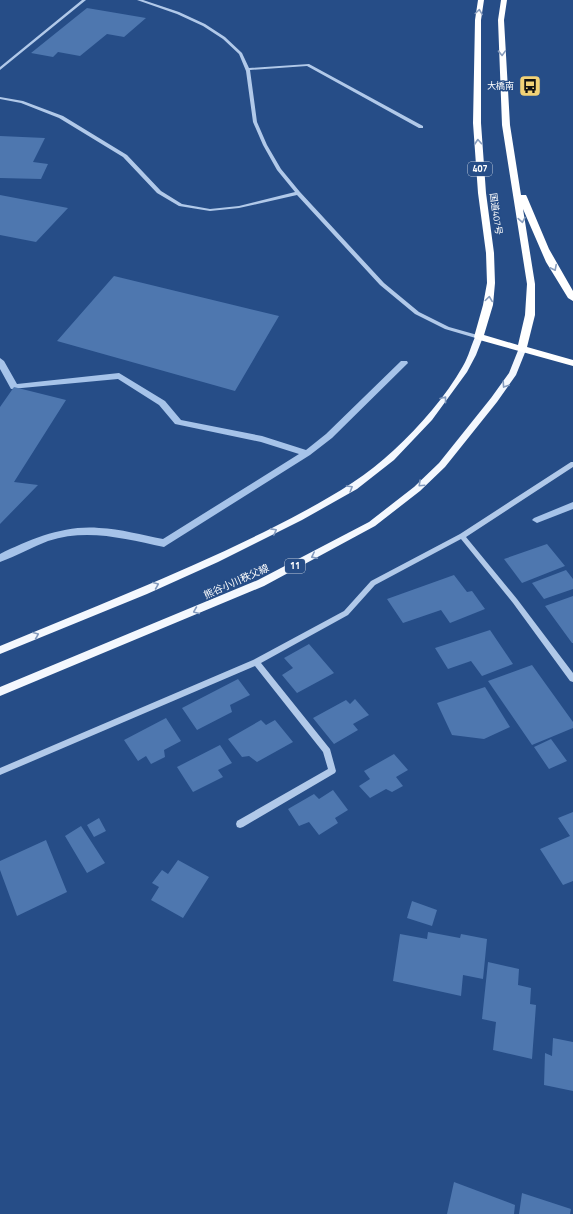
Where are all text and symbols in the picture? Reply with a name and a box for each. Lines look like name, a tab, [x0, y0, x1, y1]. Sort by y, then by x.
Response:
one-way arrow	[474, 9, 483, 15]
one-way arrow	[498, 50, 506, 56]
bus stop icon: 大橋南	[517, 73, 543, 99]
place label: 大橋南	[487, 79, 514, 92]
one-way arrow	[474, 139, 483, 145]
road number: 407	[468, 162, 492, 176]
street label: 国道407号	[487, 192, 506, 236]
one-way arrow	[517, 217, 525, 223]
one-way arrow	[549, 264, 557, 272]
one-way arrow	[484, 296, 493, 302]
one-way arrow	[502, 381, 509, 388]
one-way arrow	[440, 397, 447, 404]
one-way arrow	[418, 479, 426, 487]
one-way arrow	[346, 485, 353, 492]
one-way arrow	[270, 528, 277, 536]
one-way arrow	[311, 552, 318, 559]
road number: 11	[285, 559, 305, 573]
street label: 熊谷小川秩父線	[201, 560, 271, 603]
one-way arrow	[151, 582, 159, 590]
one-way arrow	[192, 606, 199, 614]
one-way arrow	[32, 632, 39, 640]

